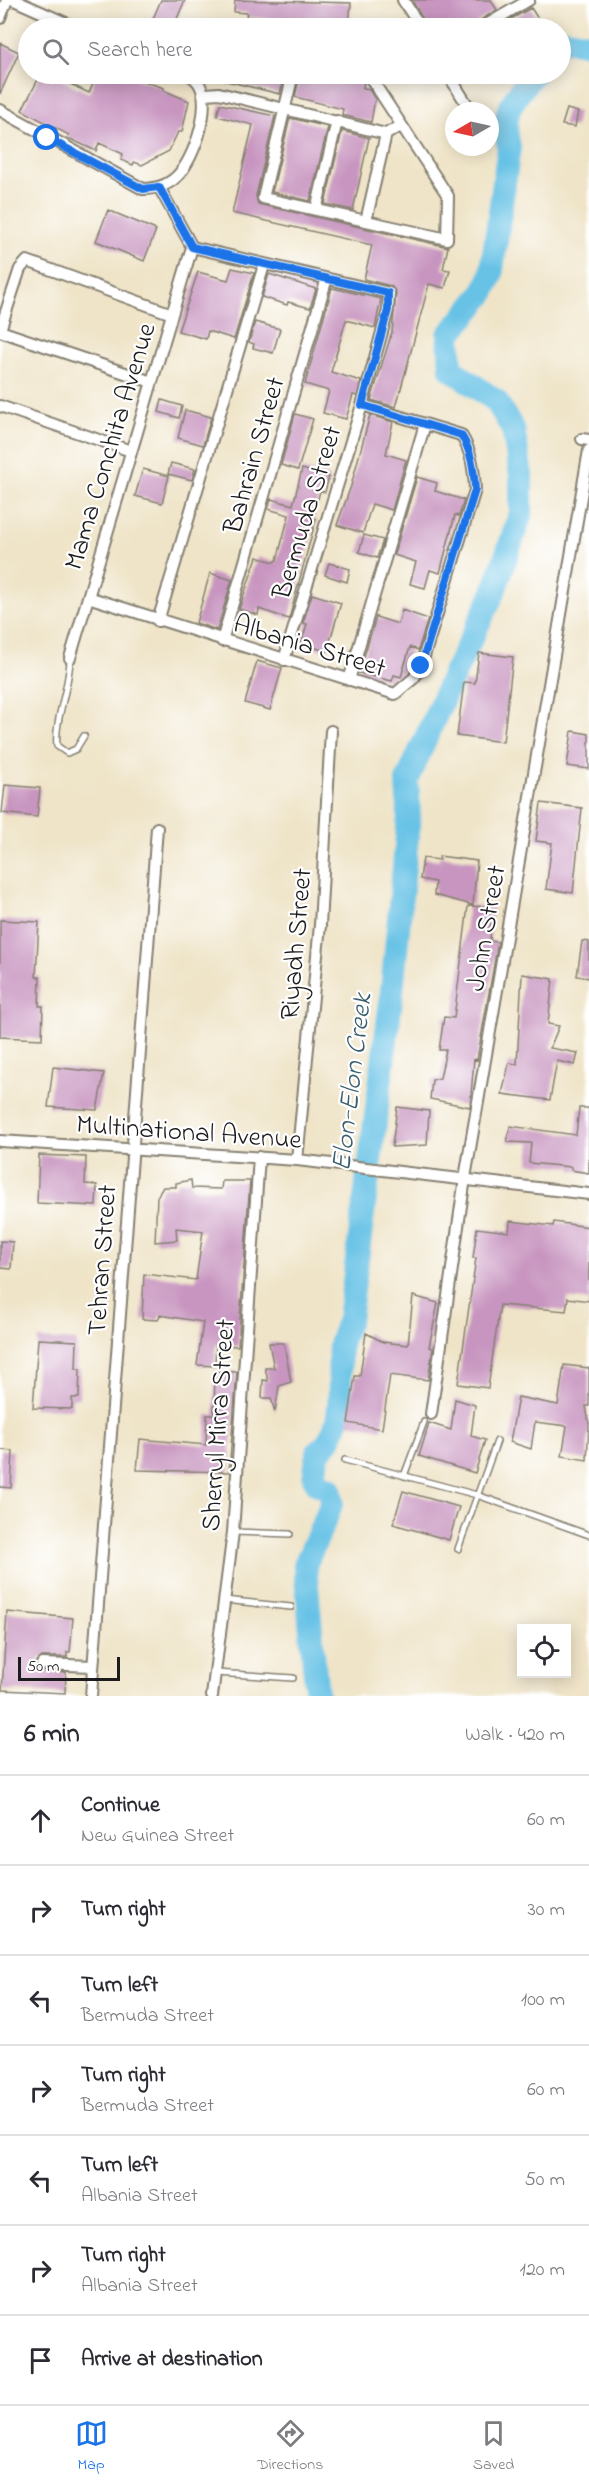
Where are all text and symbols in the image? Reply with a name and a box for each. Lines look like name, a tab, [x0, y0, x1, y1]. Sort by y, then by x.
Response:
search box	[18, 18, 571, 84]
icon: search	[39, 35, 72, 68]
text: Search here	[87, 35, 192, 67]
north arrow	[445, 102, 499, 156]
route start	[33, 124, 59, 150]
street label: Mama Conchita Avenue	[55, 318, 168, 575]
street label: Bahrain Street	[214, 373, 296, 540]
street label: Bermuda Street	[263, 421, 353, 605]
street label: Albania Street	[228, 606, 390, 689]
route end	[407, 652, 433, 678]
street label: John Street	[457, 862, 518, 995]
street label: Riyadh Street	[271, 867, 324, 1022]
water label: Elon-Elon Creek	[322, 989, 385, 1174]
street label: Multinational Avenue	[75, 1106, 304, 1161]
street label: Tehran Street	[79, 1183, 128, 1337]
street label: Sherryl Mirra Street	[193, 1318, 246, 1533]
map controls	[517, 1624, 571, 1678]
button: locate	[517, 1624, 571, 1678]
scale bar	[18, 1654, 120, 1682]
text: 50 m	[27, 1655, 59, 1679]
text: 6 min	[24, 1716, 80, 1754]
text: Walk · 420 m	[465, 1721, 565, 1750]
text: Continue	[81, 1790, 160, 1822]
icon: ahead	[24, 1804, 57, 1837]
text: 60 m	[527, 1806, 565, 1835]
text: New Guinea Street	[81, 1822, 234, 1851]
icon: right	[24, 1894, 57, 1927]
text: Turn right	[81, 1894, 166, 1926]
text: 30 m	[528, 1896, 565, 1925]
text: Turn left	[81, 1970, 158, 2002]
icon: left	[24, 1984, 57, 2017]
text: 100 m	[521, 1986, 565, 2015]
text: Bermuda Street	[81, 2002, 214, 2031]
text: Turn right	[81, 2060, 166, 2092]
icon: right	[24, 2074, 57, 2107]
text: 60 m	[527, 2076, 565, 2105]
text: Bermuda Street	[81, 2092, 214, 2121]
text: Turn left	[81, 2150, 158, 2182]
icon: left	[24, 2164, 57, 2197]
text: 50 m	[524, 2166, 565, 2195]
text: Albania Street	[81, 2182, 198, 2211]
text: Turn right	[81, 2240, 166, 2272]
icon: right	[24, 2254, 57, 2287]
text: 120 m	[520, 2256, 565, 2285]
text: Albania Street	[81, 2272, 198, 2301]
icon: arrive	[24, 2344, 57, 2377]
text: Arrive at destination	[81, 2344, 263, 2376]
tab: Map	[75, 2417, 108, 2477]
tab: Directions	[257, 2417, 323, 2477]
tab: Saved	[473, 2417, 514, 2477]

